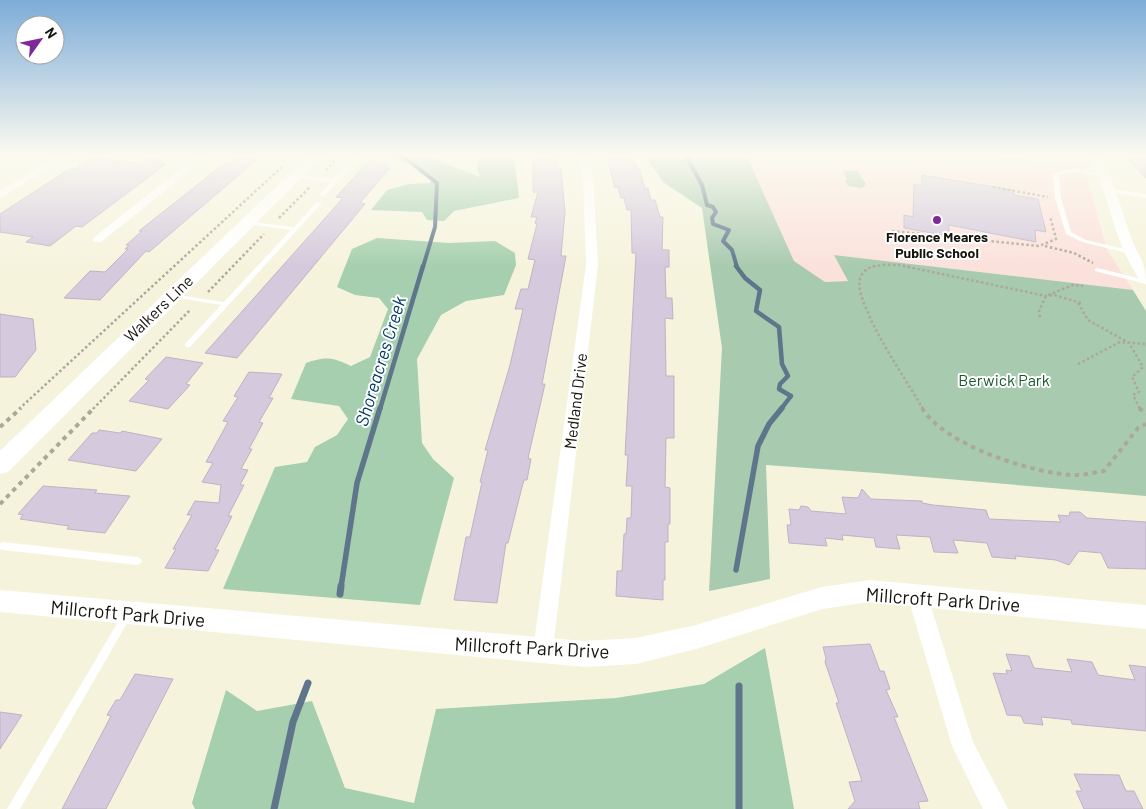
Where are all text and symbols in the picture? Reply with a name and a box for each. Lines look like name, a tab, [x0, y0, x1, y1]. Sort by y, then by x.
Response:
north arrow	[15, 15, 65, 65]
text: N	[42, 24, 61, 41]
marker: Florence Meares Public School	[931, 214, 943, 226]
place label: Florence Meares Public School	[886, 228, 988, 261]
street label: Walkers Line	[120, 271, 196, 345]
water label: Shoreacres Creek	[350, 293, 410, 429]
street label: Medland Drive	[560, 352, 590, 450]
park label: Berwick Park	[958, 370, 1050, 389]
street label: Millcroft Park Drive	[865, 582, 1021, 616]
street label: Millcroft Park Drive	[50, 595, 206, 631]
street label: Millcroft Park Drive	[454, 631, 610, 663]

